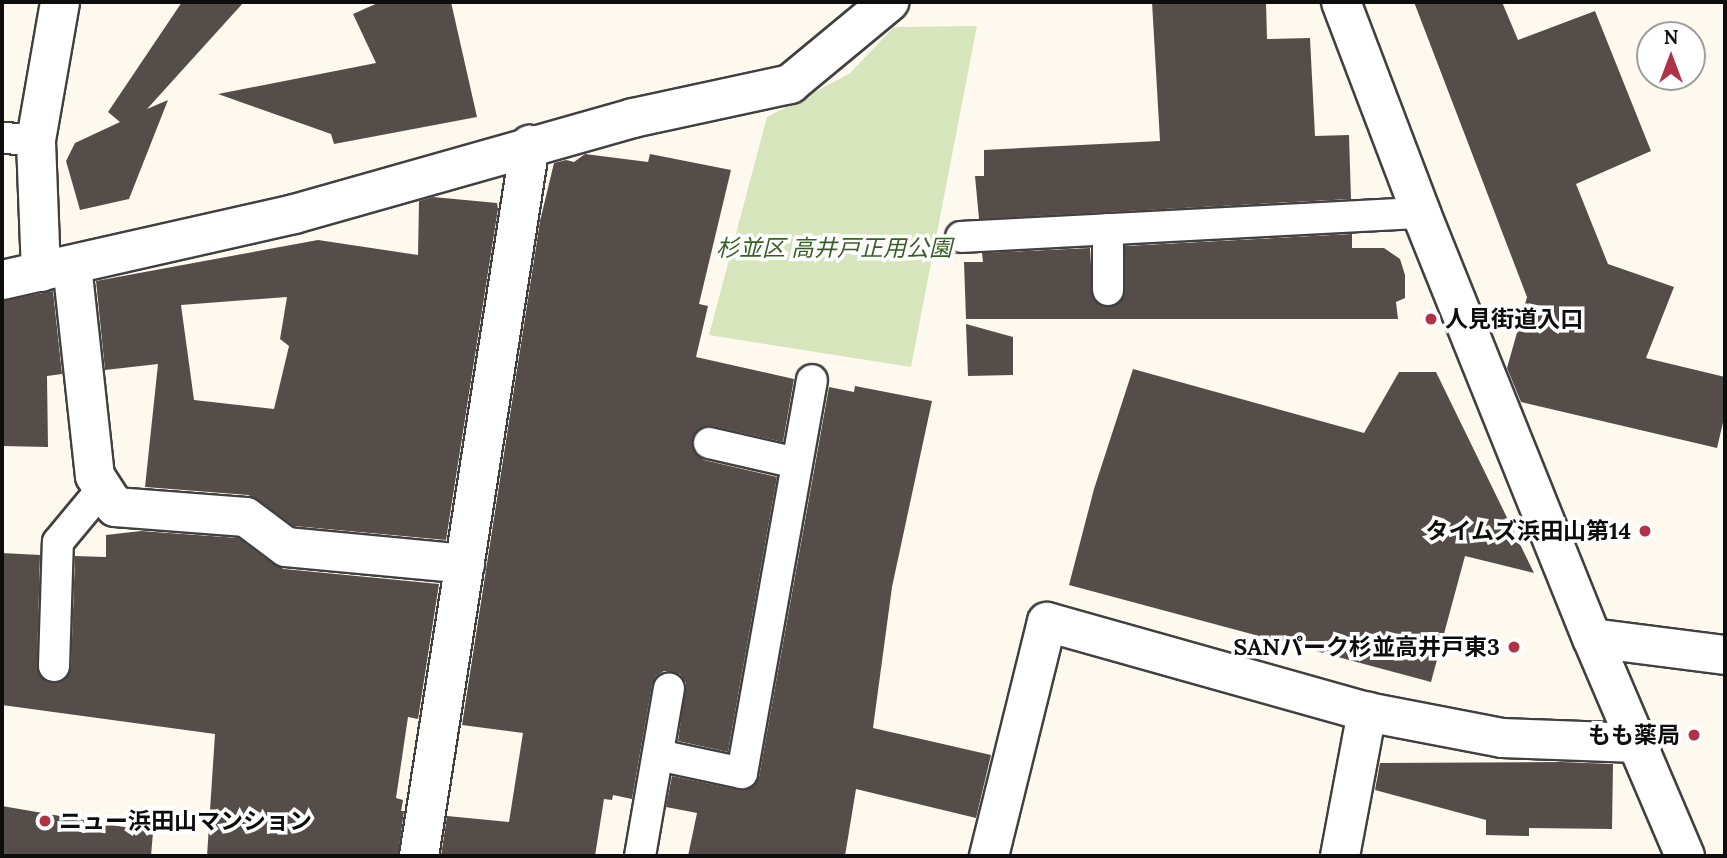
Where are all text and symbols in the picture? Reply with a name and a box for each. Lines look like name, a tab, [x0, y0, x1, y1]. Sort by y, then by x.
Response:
north arrow	[1636, 21, 1706, 91]
text: N	[1664, 25, 1678, 49]
park label: 杉並区 高井戸正用公園	[716, 234, 952, 262]
place label: 人見街道入口	[1445, 305, 1583, 333]
marker: 人見街道入口	[1423, 311, 1439, 327]
place label: タイムズ浜田山第14	[1425, 517, 1631, 545]
marker: タイムズ浜田山第14	[1637, 523, 1653, 539]
place label: SANパーク杉並高井戸東3	[1233, 633, 1500, 661]
marker: SANパーク杉並高井戸東3	[1506, 639, 1522, 655]
place label: もも薬局	[1588, 721, 1680, 749]
marker: もも薬局	[1686, 727, 1702, 743]
place label: ニュー浜田山マンション	[59, 807, 312, 835]
marker: ニュー浜田山マンション	[37, 813, 53, 829]

